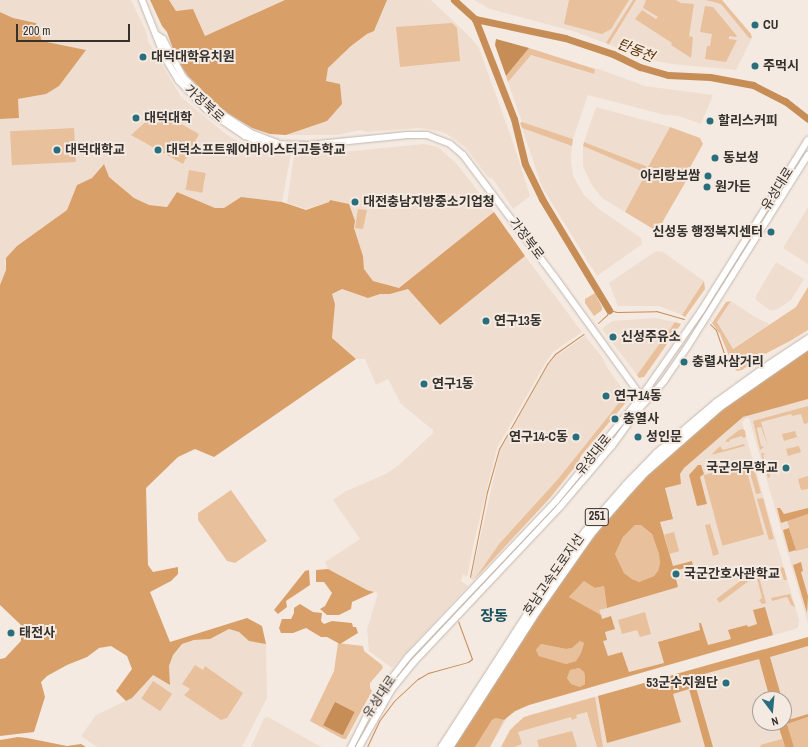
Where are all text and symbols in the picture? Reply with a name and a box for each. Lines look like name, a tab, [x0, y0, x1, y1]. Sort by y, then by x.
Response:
scale bar	[18, 16, 132, 42]
place label: CU	[763, 17, 778, 33]
marker: CU	[750, 20, 760, 30]
text: 200 m	[23, 23, 50, 39]
water label: 탄동천	[615, 35, 657, 65]
place label: 대덕대학유치원	[151, 49, 235, 65]
marker: 대덕대학유치원	[138, 52, 148, 62]
place label: 주먹시	[763, 58, 799, 74]
marker: 주먹시	[750, 61, 760, 71]
street label: 가정북로	[181, 82, 227, 126]
place label: 대덕대학	[144, 110, 192, 126]
marker: 대덕대학	[131, 113, 141, 123]
place label: 할리스커피	[718, 113, 778, 129]
marker: 할리스커피	[705, 116, 715, 126]
place label: 대덕대학교	[65, 142, 125, 158]
place label: 대덕소프트웨어마이스터고등학교	[166, 142, 345, 158]
marker: 대덕대학교	[52, 145, 62, 155]
marker: 대덕소프트웨어마이스터고등학교	[153, 145, 163, 155]
place label: 동보성	[723, 150, 759, 166]
marker: 동보성	[710, 153, 720, 163]
street label: 유성대로	[759, 165, 797, 213]
place label: 아리랑보쌈	[640, 168, 700, 184]
marker: 아리랑보쌈	[703, 171, 713, 181]
place label: 원가든	[715, 179, 751, 195]
marker: 원가든	[702, 182, 712, 192]
place label: 대전충남지방중소기업청	[363, 194, 495, 210]
marker: 대전충남지방중소기업청	[350, 197, 360, 207]
street label: 가정북로	[505, 215, 547, 263]
place label: 신성동 행정복지센터	[652, 224, 763, 240]
marker: 신성동 행정복지센터	[766, 227, 776, 237]
place label: 연구13동	[494, 313, 542, 329]
marker: 연구13동	[481, 316, 491, 326]
place label: 신성주유소	[621, 329, 681, 345]
marker: 신성주유소	[608, 332, 618, 342]
place label: 충렬사삼거리	[692, 354, 764, 370]
marker: 충렬사삼거리	[679, 357, 689, 367]
place label: 연구1동	[432, 376, 474, 392]
marker: 연구1동	[419, 379, 429, 389]
place label: 연구14동	[614, 388, 662, 404]
marker: 연구14동	[601, 391, 611, 401]
place label: 충열사	[623, 411, 659, 427]
marker: 충열사	[610, 414, 620, 424]
place label: 연구14-C동	[509, 429, 568, 445]
place label: 성인문	[646, 429, 682, 445]
marker: 연구14-C동	[571, 432, 581, 442]
street label: 유성대로	[573, 432, 615, 478]
marker: 성인문	[633, 432, 643, 442]
place label: 국군의무학교	[706, 460, 778, 476]
marker: 국군의무학교	[781, 463, 791, 473]
road number: 251	[584, 507, 610, 527]
street label: 호남고속도로지선	[520, 531, 588, 619]
place label: 국군간호사관학교	[684, 566, 780, 582]
marker: 국군간호사관학교	[671, 569, 681, 579]
district label: 장동	[480, 607, 508, 625]
place label: 태전사	[19, 625, 55, 641]
marker: 태전사	[6, 628, 16, 638]
street label: 유성대로	[360, 673, 400, 721]
place label: 53군수지원단	[646, 675, 718, 691]
marker: 53군수지원단	[721, 678, 731, 688]
north arrow	[752, 691, 792, 731]
text: N	[770, 714, 780, 729]

